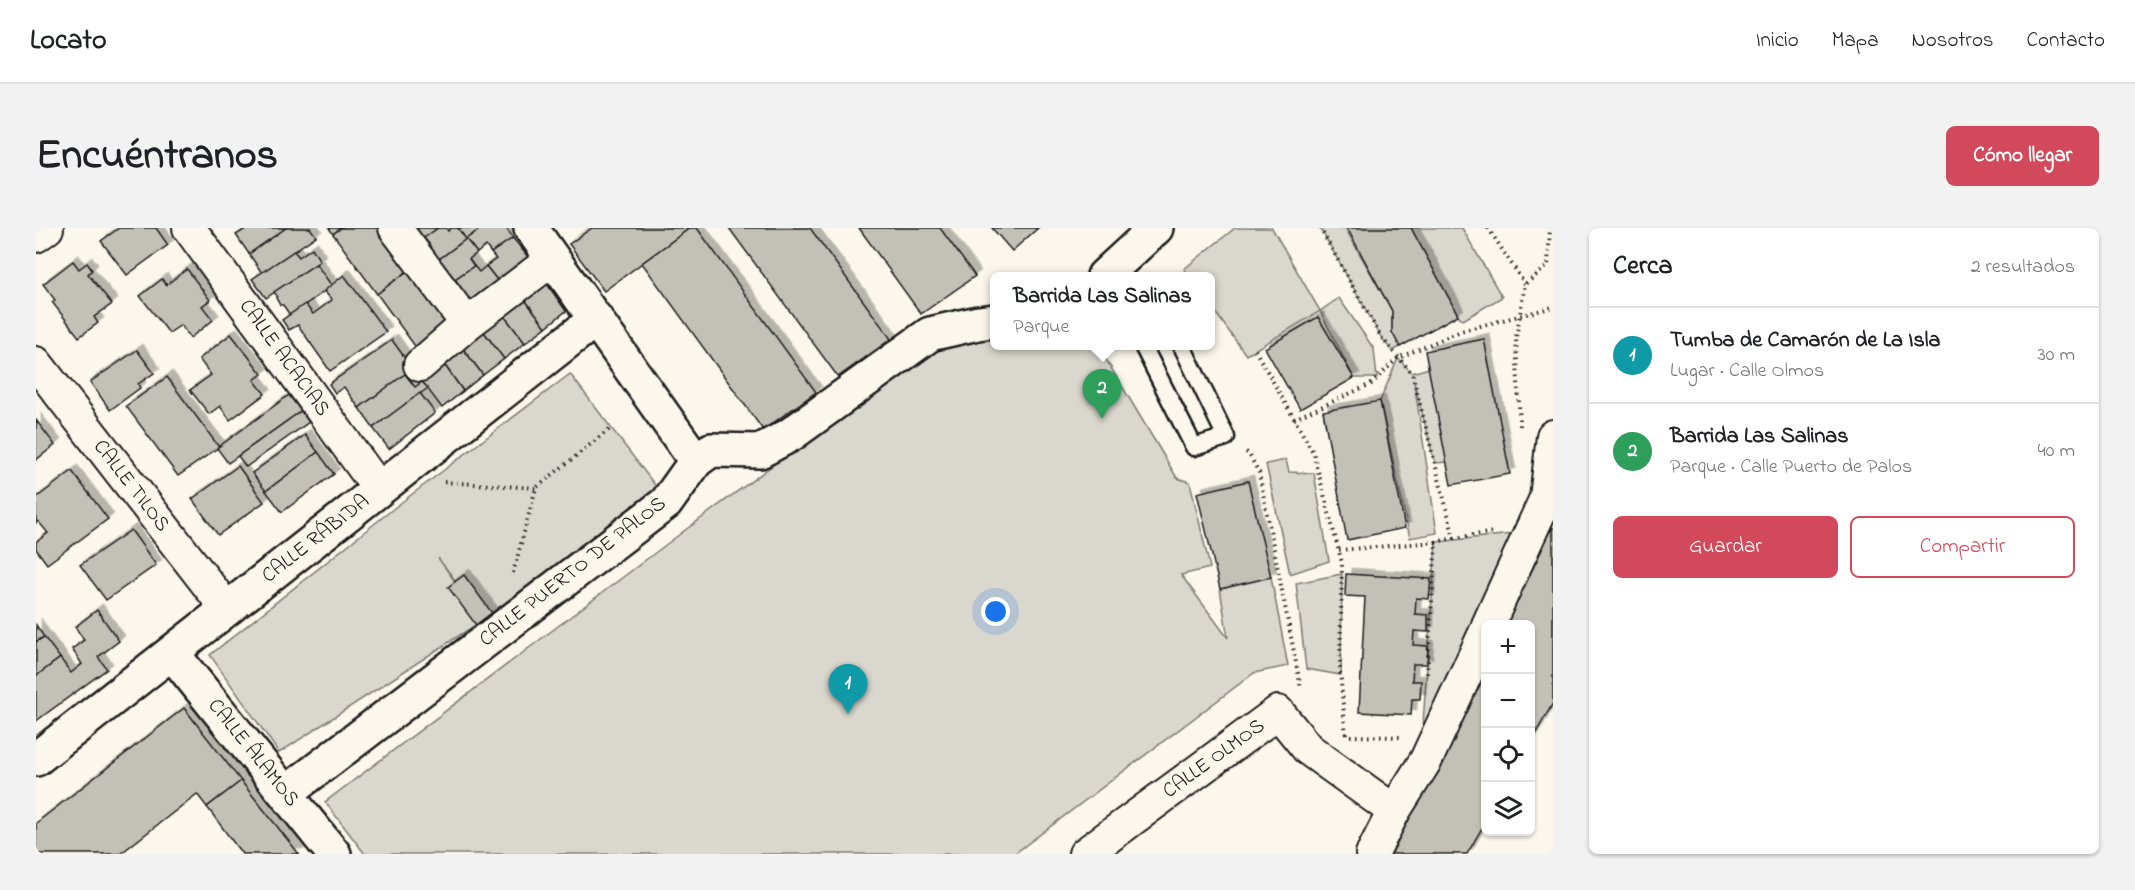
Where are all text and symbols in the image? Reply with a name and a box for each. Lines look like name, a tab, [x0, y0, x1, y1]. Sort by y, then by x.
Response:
text: Locato	[30, 21, 106, 62]
text: Inicio	[1756, 26, 1799, 56]
text: Mapa	[1832, 26, 1879, 56]
text: Nosotros	[1912, 26, 1994, 56]
text: Contacto	[2027, 26, 2105, 56]
text: Encuéntranos	[36, 126, 278, 187]
button: Cómo llegar	[1946, 126, 2099, 186]
text: Cerca	[1613, 248, 1673, 286]
text: 2 resultados	[1971, 253, 2075, 282]
popup	[990, 272, 1215, 350]
text: Barrida Las Salinas	[1013, 281, 1192, 313]
street label: CALLE ACACIAS	[231, 293, 337, 423]
text: Parque	[1013, 313, 1069, 342]
text: Tumba de Camarón de La Isla	[1670, 325, 1940, 357]
text: 1	[1629, 341, 1636, 370]
text: 30 m	[2038, 341, 2075, 370]
text: Lugar · Calle Olmos	[1670, 357, 1824, 386]
pin: 2	[1082, 370, 1122, 419]
text: Barrida Las Salinas	[1670, 421, 1848, 453]
street label: CALLE TILOS	[85, 433, 177, 539]
text: 2	[1628, 437, 1637, 466]
text: 40 m	[2038, 437, 2075, 466]
text: Parque · Calle Puerto de Palos	[1670, 453, 1912, 482]
street label: CALLE RÁBIDA	[255, 486, 376, 591]
street label: CALLE PUERTO DE PALOS	[473, 489, 673, 655]
button: Guardar	[1613, 516, 1838, 578]
button: Compartir	[1850, 516, 2075, 578]
your location	[981, 597, 1010, 626]
map controls	[1481, 620, 1535, 836]
button: +	[1481, 620, 1535, 674]
pin: 1	[828, 664, 868, 714]
button: −	[1481, 674, 1535, 728]
street label: CALLE ÁLAMOS	[200, 692, 307, 814]
street label: CALLE OLMOS	[1157, 712, 1271, 806]
button: locate	[1481, 728, 1535, 782]
button: layers	[1481, 782, 1535, 836]

